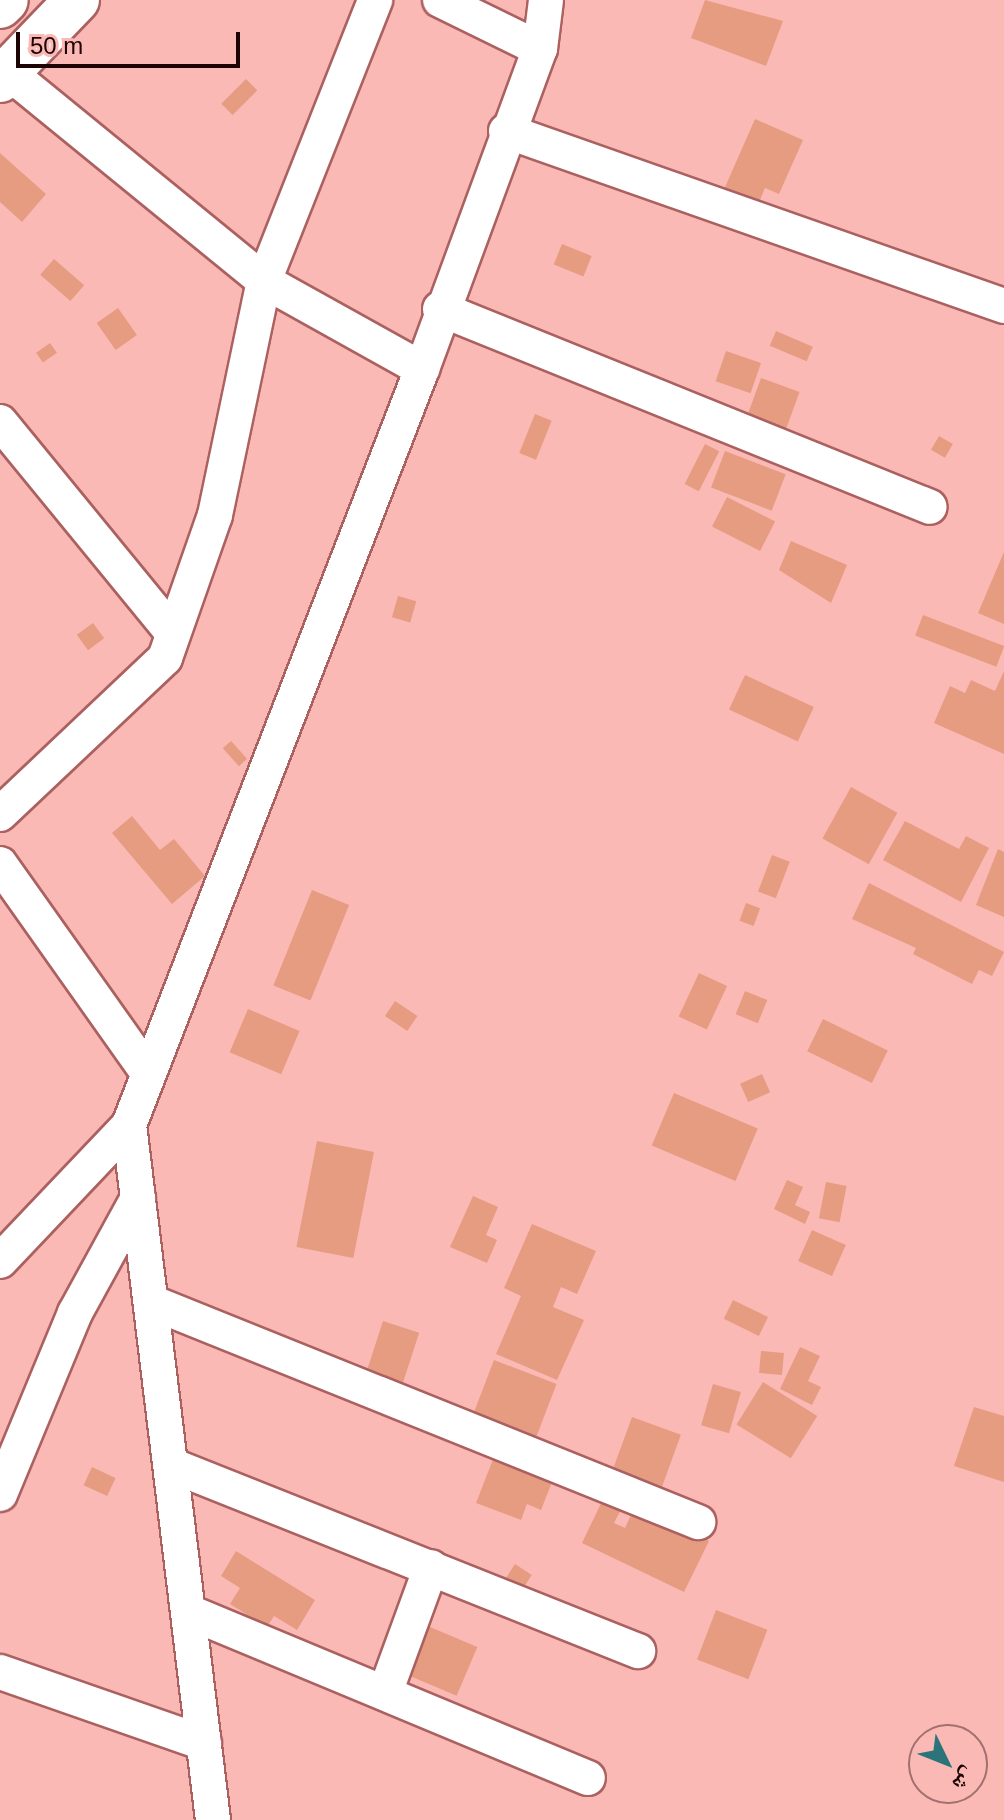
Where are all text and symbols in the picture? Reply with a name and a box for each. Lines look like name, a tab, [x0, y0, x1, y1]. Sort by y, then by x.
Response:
scale bar	[20, 16, 244, 66]
text: 50 m	[30, 32, 83, 59]
north arrow	[908, 1724, 988, 1804]
text: ش	[947, 1762, 982, 1796]

